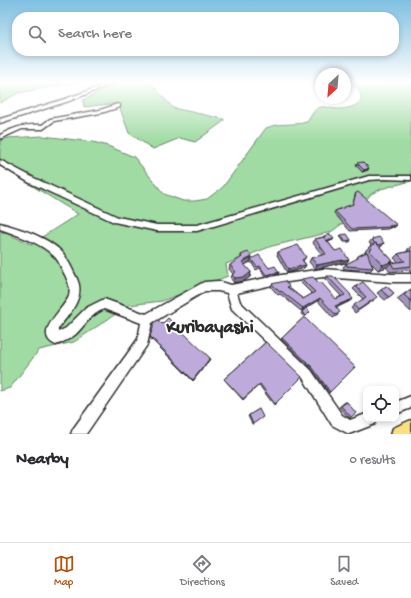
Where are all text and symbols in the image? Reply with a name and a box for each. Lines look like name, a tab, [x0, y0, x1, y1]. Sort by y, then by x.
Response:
search box	[12, 12, 399, 56]
icon: search	[26, 23, 48, 45]
text: Search here	[58, 25, 132, 43]
north arrow	[315, 68, 351, 104]
district label: Kuribayashi	[165, 318, 254, 339]
map controls	[363, 386, 399, 422]
button: locate	[363, 386, 399, 422]
text: Nearby	[16, 450, 69, 470]
text: 0 results	[349, 453, 395, 468]
tab: Map	[53, 553, 75, 589]
tab: Directions	[180, 553, 225, 589]
tab: Saved	[330, 553, 358, 589]

